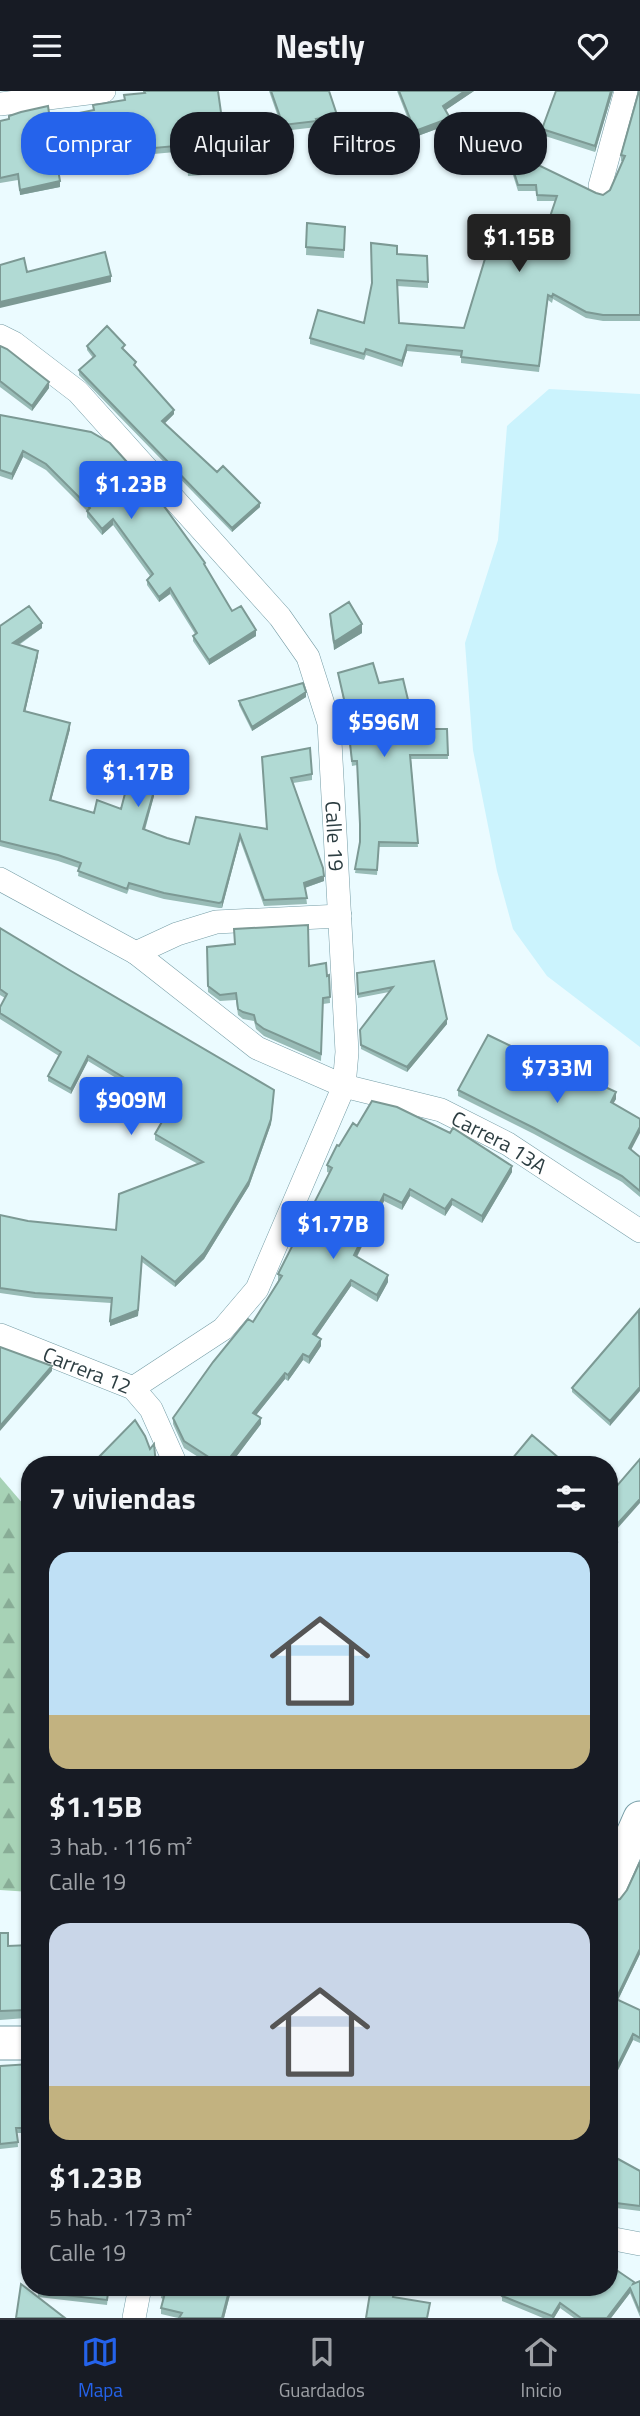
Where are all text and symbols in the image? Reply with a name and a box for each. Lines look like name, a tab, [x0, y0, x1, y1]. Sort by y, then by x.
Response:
text: Nestly	[275, 22, 365, 70]
icon: menu	[28, 27, 66, 65]
icon: heart	[574, 27, 612, 65]
chip: Comprar	[21, 112, 156, 175]
chip: Alquilar	[170, 112, 294, 175]
chip: Filtros	[308, 112, 420, 175]
chip: Nuevo	[434, 112, 547, 175]
pin: $1.15B	[462, 215, 576, 274]
text: $1.15B	[483, 219, 555, 254]
pin: $1.23B	[74, 461, 188, 521]
text: $1.23B	[95, 466, 167, 501]
pin: $596M	[335, 699, 433, 759]
text: $596M	[348, 704, 420, 739]
pin: $1.17B	[81, 749, 195, 809]
text: $1.17B	[102, 754, 174, 789]
street label: Calle 19	[317, 800, 353, 872]
pin: $733M	[508, 1045, 606, 1105]
text: $733M	[521, 1050, 593, 1085]
pin: $909M	[82, 1077, 180, 1137]
text: $909M	[95, 1082, 167, 1117]
street label: Carrera 13A	[446, 1102, 554, 1182]
pin: $1.77B	[276, 1201, 390, 1261]
text: $1.77B	[297, 1206, 369, 1241]
street label: Carrera 12	[38, 1338, 136, 1402]
text: 7 viviendas	[49, 1475, 196, 1521]
icon: filters	[552, 1479, 590, 1517]
icon: home	[257, 1598, 383, 1724]
text: $1.15B	[49, 1783, 142, 1829]
text: 3 hab. · 116 m²	[49, 1829, 192, 1864]
text: Calle 19	[49, 1864, 126, 1899]
icon: home	[257, 1969, 383, 2095]
text: $1.23B	[49, 2154, 142, 2200]
text: 5 hab. · 173 m²	[49, 2200, 192, 2235]
text: Calle 19	[49, 2235, 126, 2270]
tab: Mapa	[78, 2333, 123, 2404]
tab: Guardados	[279, 2333, 365, 2404]
tab: Inicio	[521, 2333, 562, 2404]

